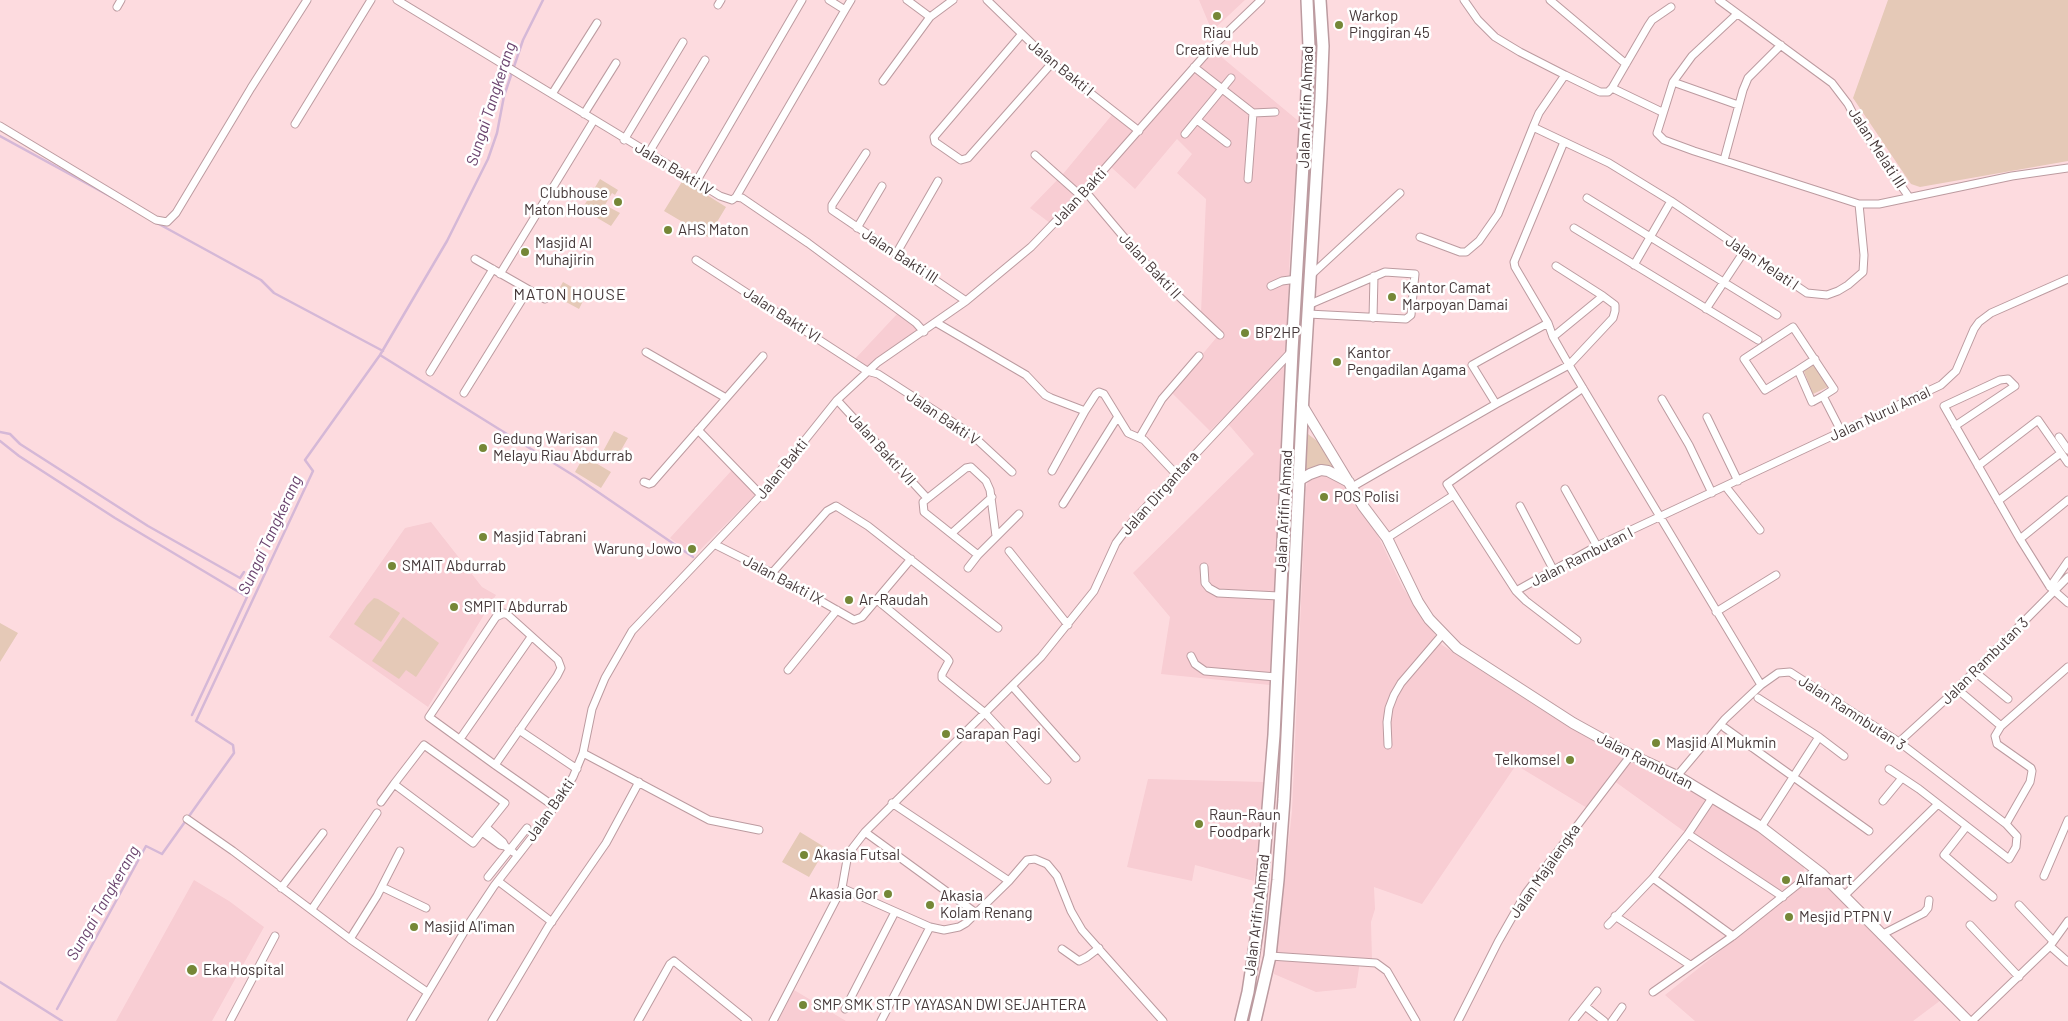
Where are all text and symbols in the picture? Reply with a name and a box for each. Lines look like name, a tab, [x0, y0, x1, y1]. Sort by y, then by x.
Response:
place label: Warkop Pinggiran 45	[1349, 7, 1430, 42]
marker: Riau Creative Hub	[1211, 10, 1223, 22]
marker: Warkop Pinggiran 45	[1333, 19, 1345, 31]
place label: Riau Creative Hub	[1175, 24, 1259, 59]
street label: Jalan Bakti I	[1025, 36, 1097, 100]
water label: Sungai Tangkerang	[462, 40, 520, 168]
street label: Jalan Arifin Ahmad	[1295, 45, 1317, 169]
street label: Jalan Melati III	[1844, 104, 1910, 192]
street label: Jalan Bakti IV	[632, 139, 716, 199]
street label: Jalan Bakti	[1048, 164, 1110, 230]
place label: Clubhouse Maton House	[524, 184, 608, 219]
marker: Clubhouse Maton House	[612, 196, 624, 208]
place label: AHS Maton	[678, 221, 748, 239]
marker: AHS Maton	[662, 224, 674, 236]
street label: Jalan Bakti III	[859, 225, 941, 287]
street label: Jalan Bakti II	[1115, 229, 1185, 303]
street label: Jalan Melati I	[1722, 232, 1802, 294]
place label: Masjid Al Muhajirin	[535, 234, 594, 269]
marker: Masjid Al Muhajirin	[519, 246, 531, 258]
place label: Kantor Camat Marpoyan Damai	[1402, 279, 1508, 314]
street label: Jalan Bakti VI	[740, 283, 824, 347]
district label: MATON HOUSE	[512, 285, 628, 305]
marker: Kantor Camat Marpoyan Damai	[1386, 291, 1398, 303]
place label: BP2HP	[1255, 324, 1300, 342]
marker: BP2HP	[1239, 327, 1251, 339]
place label: Kantor Pengadilan Agama	[1347, 344, 1466, 379]
marker: Kantor Pengadilan Agama	[1331, 356, 1343, 368]
street label: Jalan Nurul Amal	[1827, 383, 1933, 445]
street label: Jalan Bakti V	[903, 387, 983, 449]
street label: Jalan Bakti VII	[845, 409, 919, 489]
place label: Gedung Warisan Melayu Riau Abdurrab	[493, 430, 633, 465]
street label: Jalan Bakti	[752, 435, 812, 503]
marker: Gedung Warisan Melayu Riau Abdurrab	[477, 442, 489, 454]
street label: Jalan Dirgantara	[1118, 447, 1202, 539]
street label: Jalan Arifin Ahmad	[1272, 449, 1296, 573]
water label: Sungai Tangkerang	[234, 472, 306, 598]
place label: POS Polisi	[1334, 488, 1399, 506]
marker: POS Polisi	[1318, 491, 1330, 503]
street label: Jalan Rambutan I	[1528, 524, 1636, 590]
place label: Masjid Tabrani	[493, 528, 586, 546]
marker: Masjid Tabrani	[477, 531, 489, 543]
place label: Warung Jowo	[594, 540, 682, 558]
marker: Warung Jowo	[686, 543, 698, 555]
street label: Jalan Bakti IX	[740, 551, 826, 609]
place label: SMAIT Abdurrab	[402, 557, 506, 575]
marker: SMAIT Abdurrab	[386, 560, 398, 572]
place label: Ar-Raudah	[859, 591, 928, 609]
marker: Ar-Raudah	[843, 594, 855, 606]
place label: SMPIT Abdurrab	[464, 598, 568, 616]
marker: SMPIT Abdurrab	[448, 601, 460, 613]
street label: Jalan Rambutan 3	[1938, 614, 2032, 708]
street label: Jalan Ramnbutan 3	[1795, 672, 1909, 754]
place label: Sarapan Pagi	[956, 725, 1041, 743]
marker: Sarapan Pagi	[940, 728, 952, 740]
street label: Jalan Rambutan	[1594, 729, 1696, 793]
place label: Masjid Al Mukmin	[1666, 734, 1776, 752]
marker: Masjid Al Mukmin	[1650, 737, 1662, 749]
place label: Telkomsel	[1495, 751, 1560, 769]
marker: Telkomsel	[1564, 754, 1576, 766]
street label: Jalan Bakti	[522, 775, 578, 845]
place label: Raun-Raun Foodpark	[1209, 806, 1281, 841]
marker: Raun-Raun Foodpark	[1193, 818, 1205, 830]
street label: Jalan Majalengka	[1506, 820, 1584, 922]
water label: Sungai Tangkerang	[62, 842, 144, 964]
place label: Akasia Futsal	[814, 846, 900, 864]
marker: Akasia Futsal	[798, 849, 810, 861]
street label: Jalan Arifin Ahmad	[1241, 853, 1273, 977]
place label: Alfamart	[1796, 871, 1852, 889]
marker: Alfamart	[1780, 874, 1792, 886]
place label: Akasia Gor	[809, 885, 878, 903]
place label: Akasia Kolam Renang	[940, 887, 1033, 922]
marker: Akasia Gor	[882, 888, 894, 900]
marker: Akasia Kolam Renang	[924, 899, 936, 911]
place label: Mesjid PTPN V	[1799, 908, 1892, 926]
marker: Mesjid PTPN V	[1783, 911, 1795, 923]
place label: Masjid Al'iman	[424, 918, 515, 936]
marker: Masjid Al'iman	[408, 921, 420, 933]
place label: Eka Hospital	[203, 961, 284, 979]
marker: Eka Hospital	[185, 963, 199, 977]
place label: SMP SMK STTP YAYASAN DWI SEJAHTERA	[813, 996, 1086, 1014]
marker: SMP SMK STTP YAYASAN DWI SEJAHTERA	[797, 999, 809, 1011]

